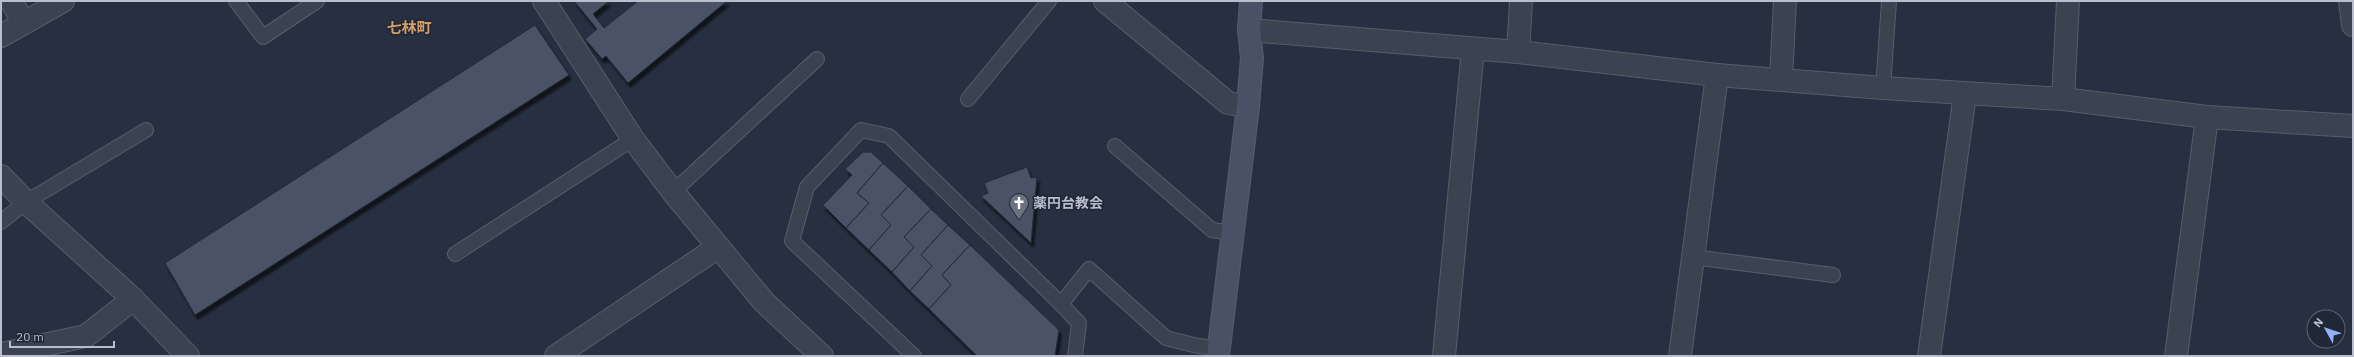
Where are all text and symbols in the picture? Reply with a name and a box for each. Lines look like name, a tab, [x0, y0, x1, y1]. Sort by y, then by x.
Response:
district label: 七林町	[386, 18, 432, 37]
church icon: 薬円台教会	[1008, 192, 1030, 220]
place label: 薬円台教会	[1033, 194, 1103, 212]
north arrow	[2306, 309, 2346, 349]
text: N	[2310, 315, 2326, 330]
scale bar	[10, 323, 114, 349]
text: 20 m	[16, 329, 44, 344]

